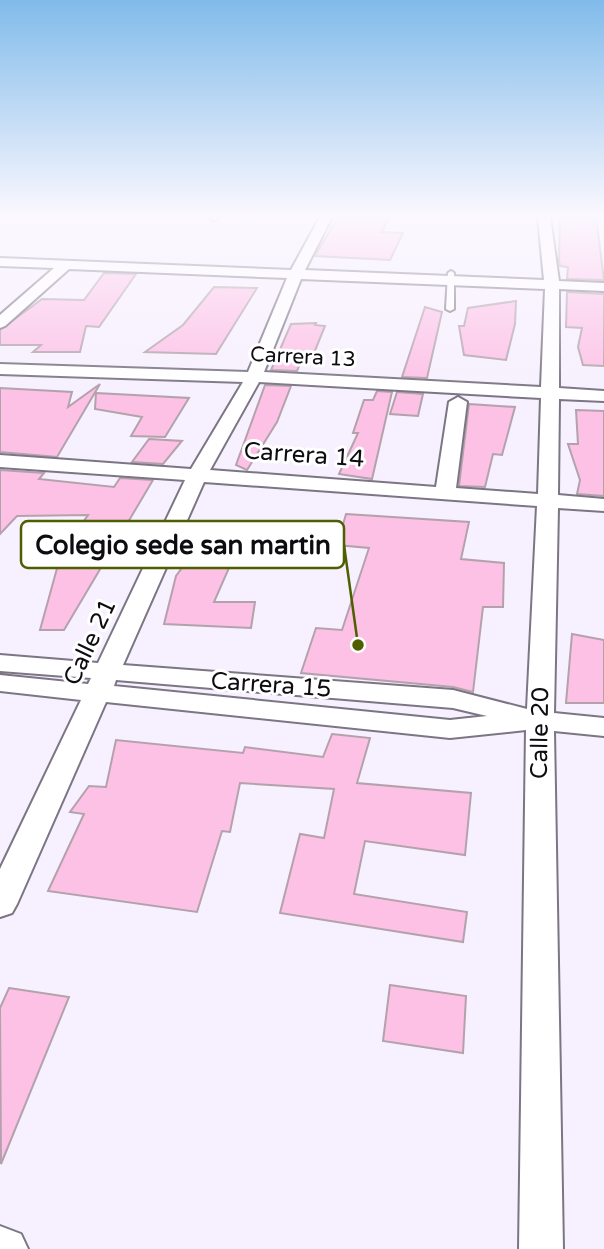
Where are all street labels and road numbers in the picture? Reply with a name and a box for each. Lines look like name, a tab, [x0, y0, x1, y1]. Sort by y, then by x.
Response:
street label: Carrera 13	[250, 342, 356, 372]
street label: Carrera 14	[243, 436, 365, 474]
street label: Calle 21	[57, 594, 123, 690]
street label: Carrera 15	[210, 666, 332, 704]
street label: Calle 20	[525, 687, 555, 779]

